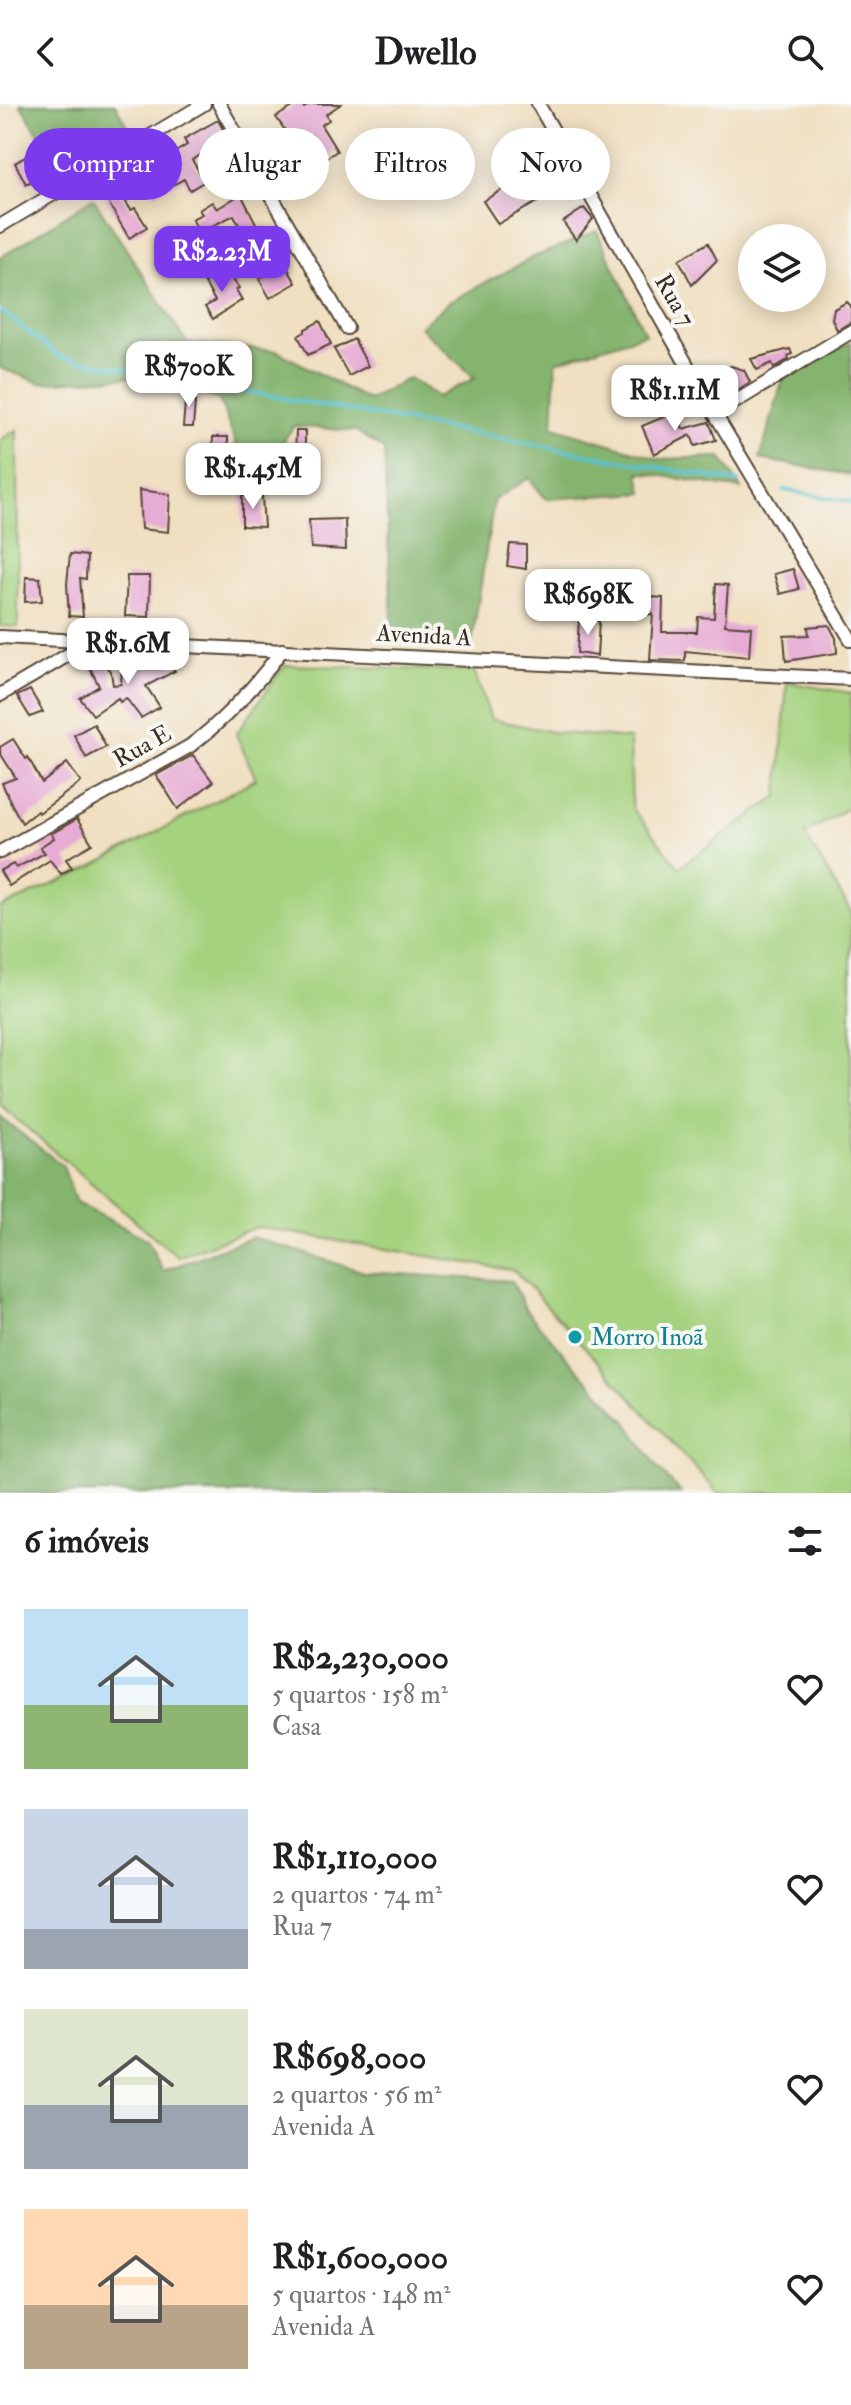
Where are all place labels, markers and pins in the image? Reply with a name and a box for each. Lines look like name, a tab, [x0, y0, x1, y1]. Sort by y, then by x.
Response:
pin: R$2.23M	[148, 226, 296, 294]
pin: R$700K	[124, 341, 254, 409]
pin: R$1.11M	[601, 365, 749, 433]
pin: R$1.45M	[179, 443, 327, 511]
pin: R$698K	[523, 569, 653, 637]
pin: R$1.6M	[63, 618, 193, 686]
place label: Morro Inoã	[591, 1322, 704, 1353]
marker: Morro Inoã	[566, 1328, 584, 1346]

